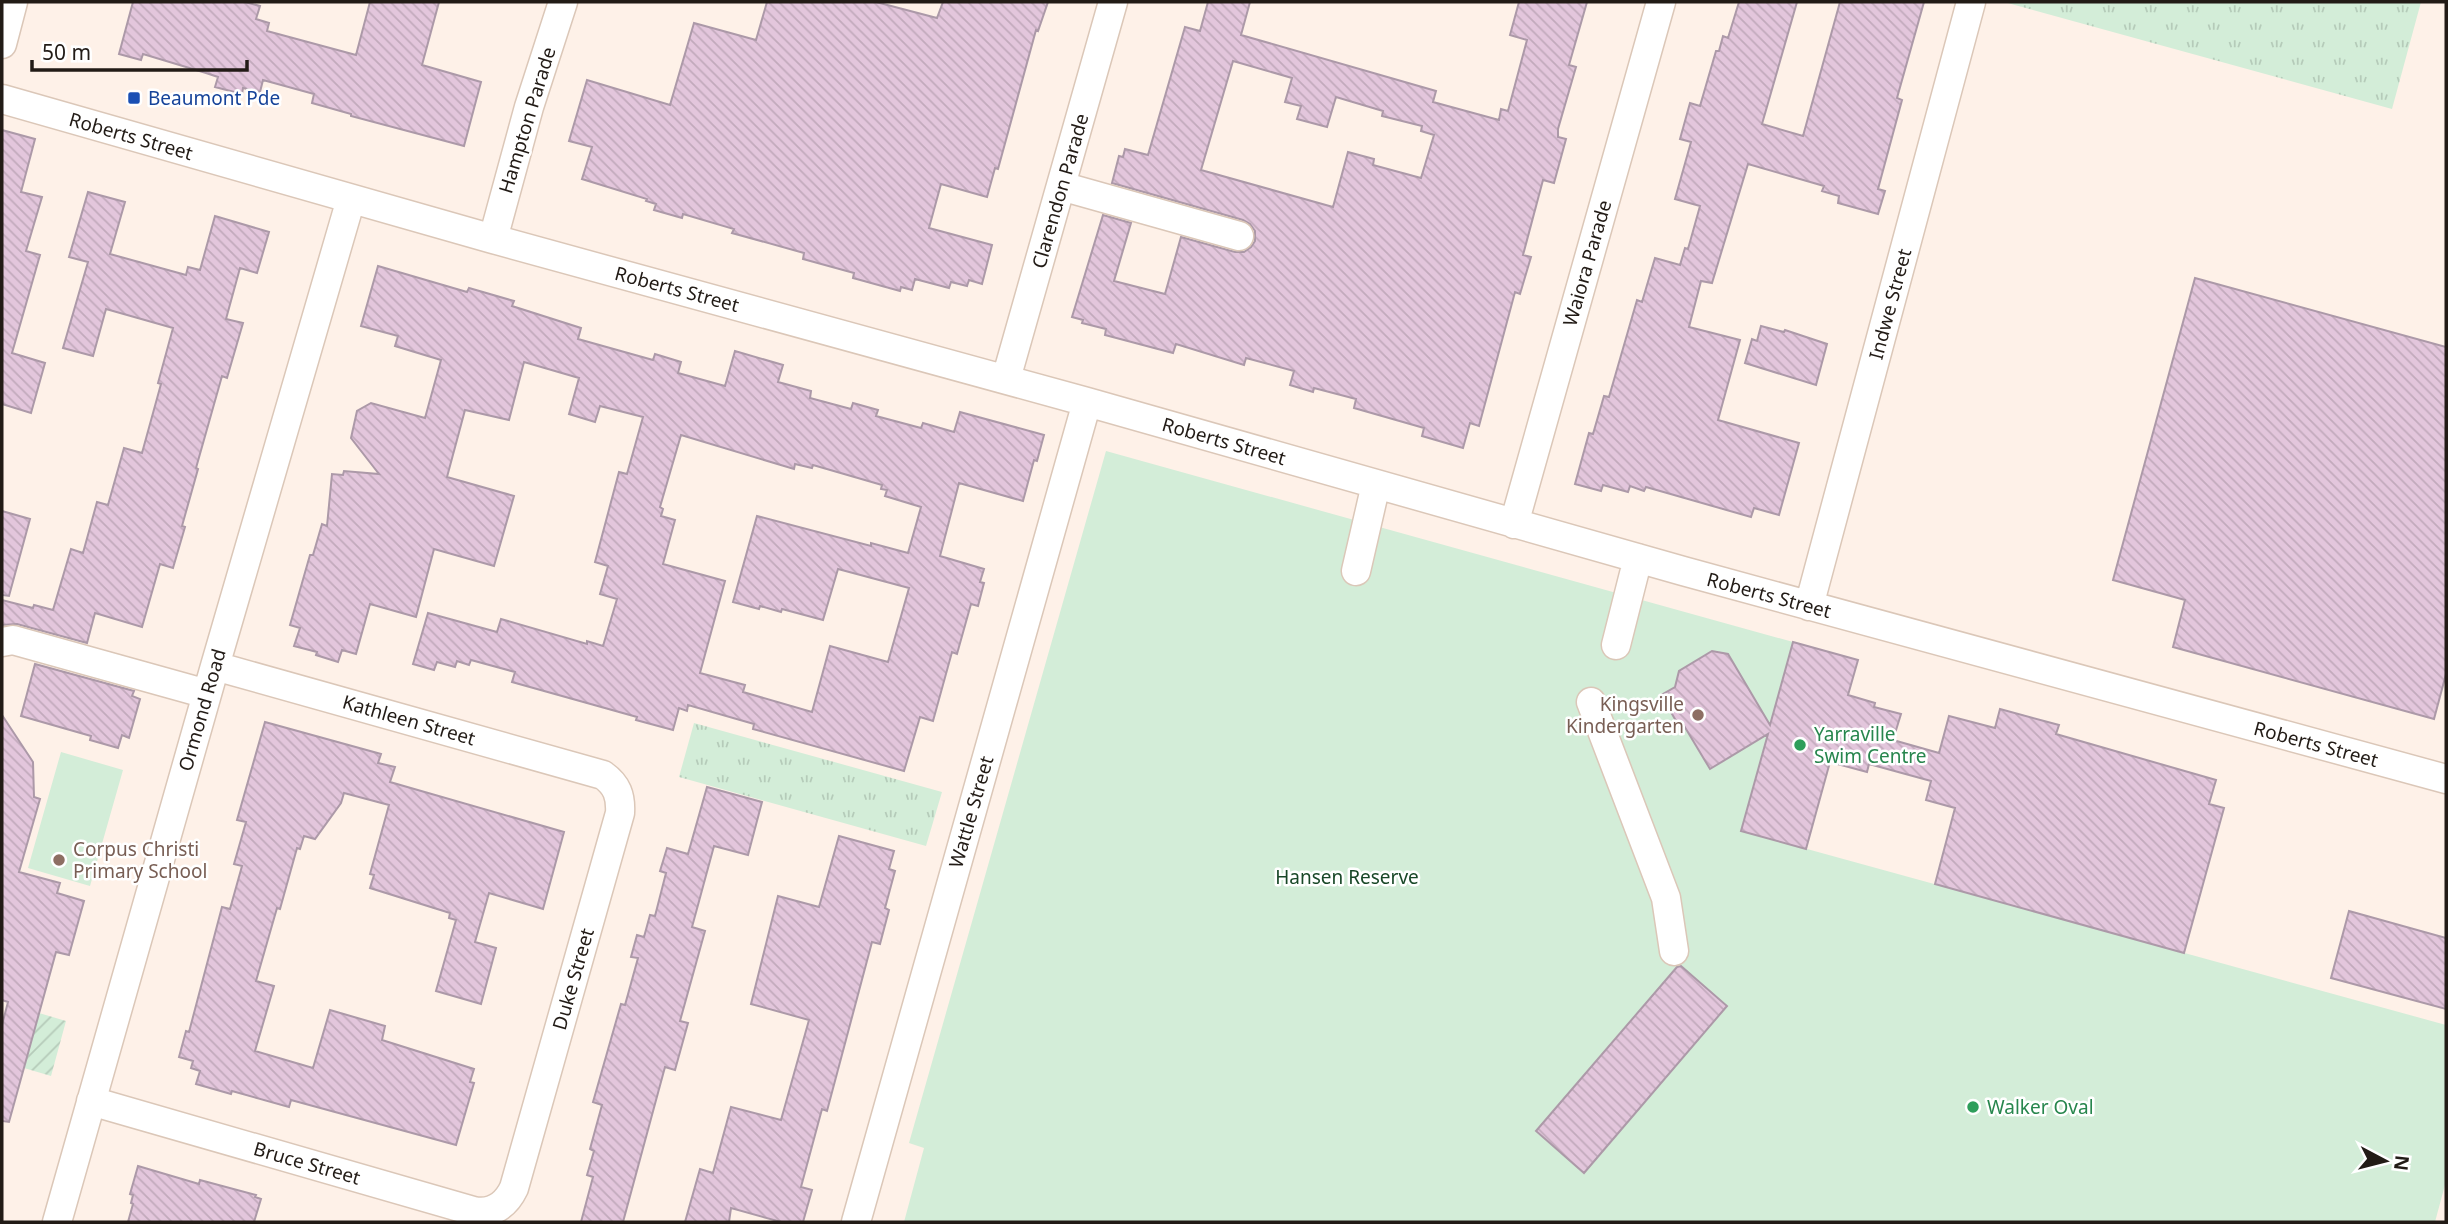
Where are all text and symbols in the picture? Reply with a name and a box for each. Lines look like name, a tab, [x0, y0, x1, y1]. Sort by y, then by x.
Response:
scale bar	[32, 28, 247, 72]
text: 50 m	[42, 38, 91, 66]
street label: Hampton Parade	[492, 44, 562, 196]
place label: Beaumont Pde	[148, 85, 280, 111]
marker: Beaumont Pde	[126, 90, 142, 106]
street label: Roberts Street	[66, 106, 196, 166]
street label: Clarendon Parade	[1025, 110, 1095, 272]
street label: Waiora Parade	[1557, 197, 1617, 329]
street label: Indwe Street	[1863, 246, 1917, 362]
street label: Roberts Street	[612, 260, 742, 318]
street label: Roberts Street	[1159, 411, 1289, 471]
street label: Roberts Street	[1704, 566, 1834, 624]
street label: Ormond Road	[172, 646, 232, 774]
street label: Kathleen Street	[340, 689, 479, 751]
place label: Kingsville Kindergarten	[1566, 691, 1684, 739]
marker: Kingsville Kindergarten	[1690, 707, 1706, 723]
street label: Roberts Street	[2251, 715, 2381, 773]
place label: Yarraville Swim Centre	[1814, 721, 1926, 769]
marker: Yarraville Swim Centre	[1792, 737, 1808, 753]
street label: Wattle Street	[943, 753, 999, 871]
place label: Corpus Christi Primary School	[73, 836, 207, 884]
marker: Corpus Christi Primary School	[51, 852, 67, 868]
park label: Hansen Reserve	[1275, 864, 1419, 890]
street label: Duke Street	[546, 925, 600, 1033]
place label: Walker Oval	[1987, 1094, 2094, 1120]
marker: Walker Oval	[1965, 1099, 1981, 1115]
north arrow	[2350, 1126, 2420, 1196]
street label: Bruce Street	[251, 1135, 363, 1191]
text: N	[2388, 1154, 2416, 1172]

